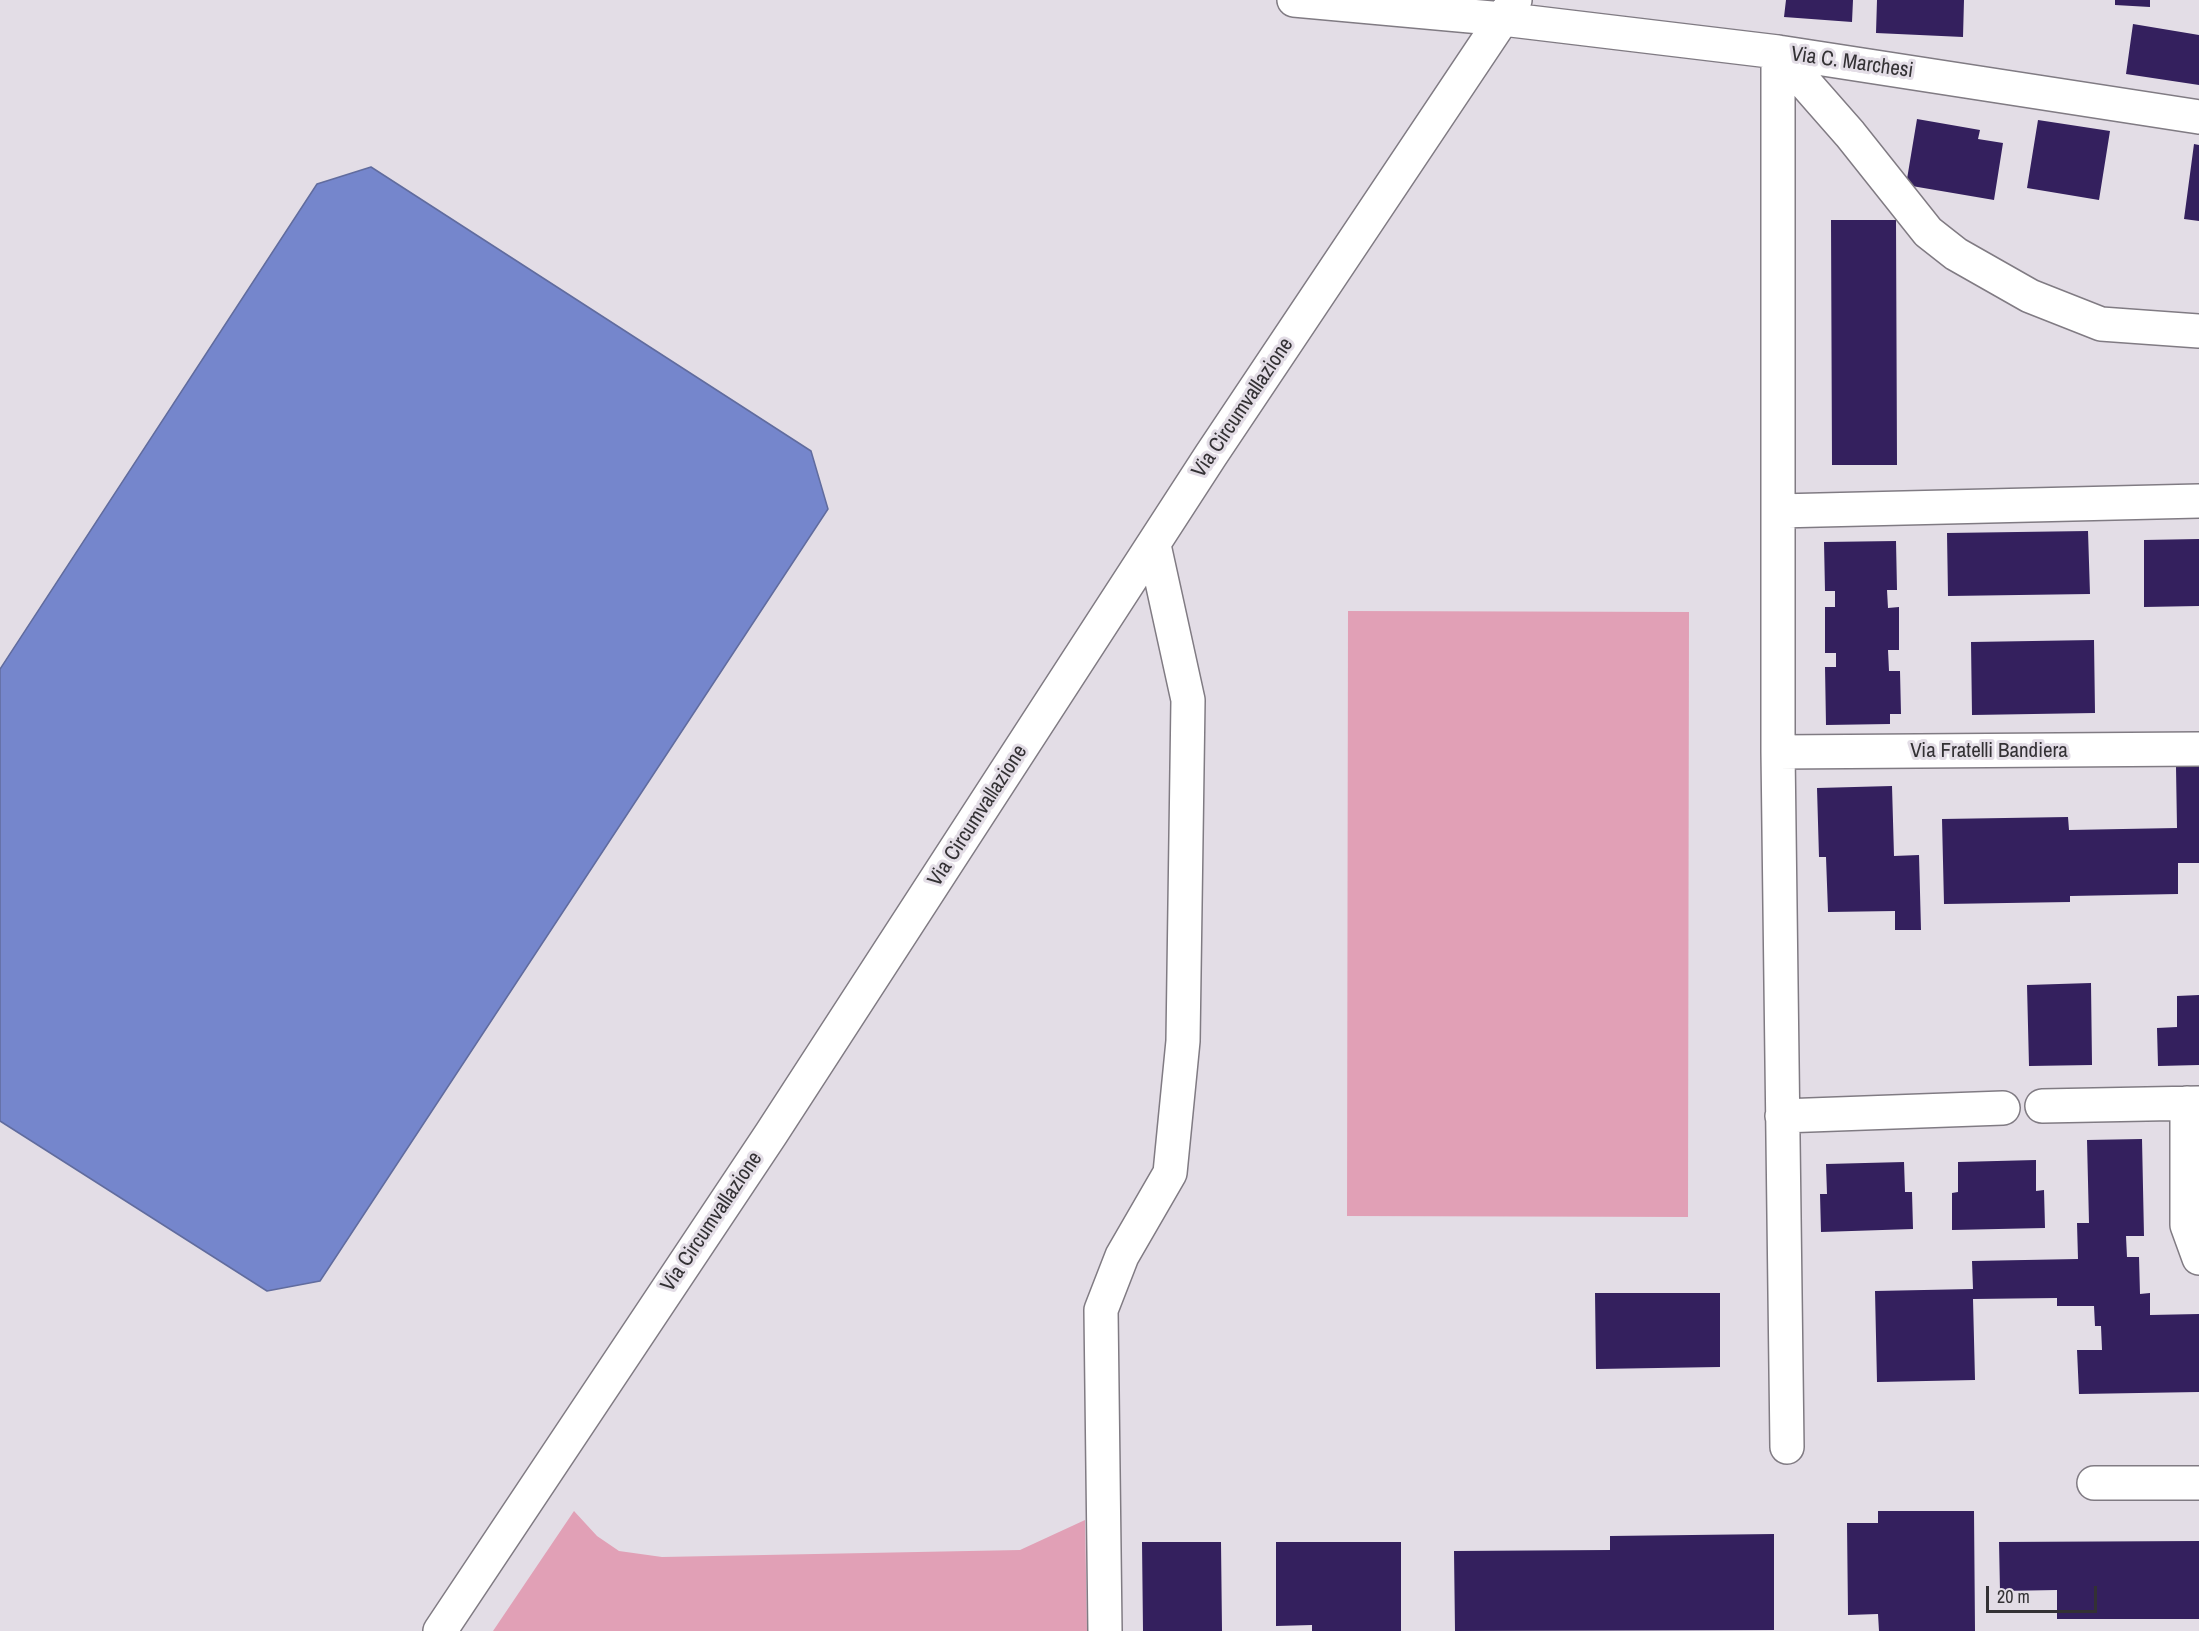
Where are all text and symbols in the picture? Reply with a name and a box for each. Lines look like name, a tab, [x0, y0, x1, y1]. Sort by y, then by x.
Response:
street label: Via C. Marchesi	[1789, 42, 1915, 84]
street label: Via Circumvallazione	[1187, 333, 1299, 483]
street label: Via Fratelli Bandiera	[1910, 738, 2068, 764]
street label: Via Circumvallazione	[923, 741, 1033, 891]
street label: Via Circumvallazione	[656, 1147, 768, 1297]
scale bar	[1989, 1574, 2100, 1612]
text: 20 m	[1997, 1584, 2030, 1609]

